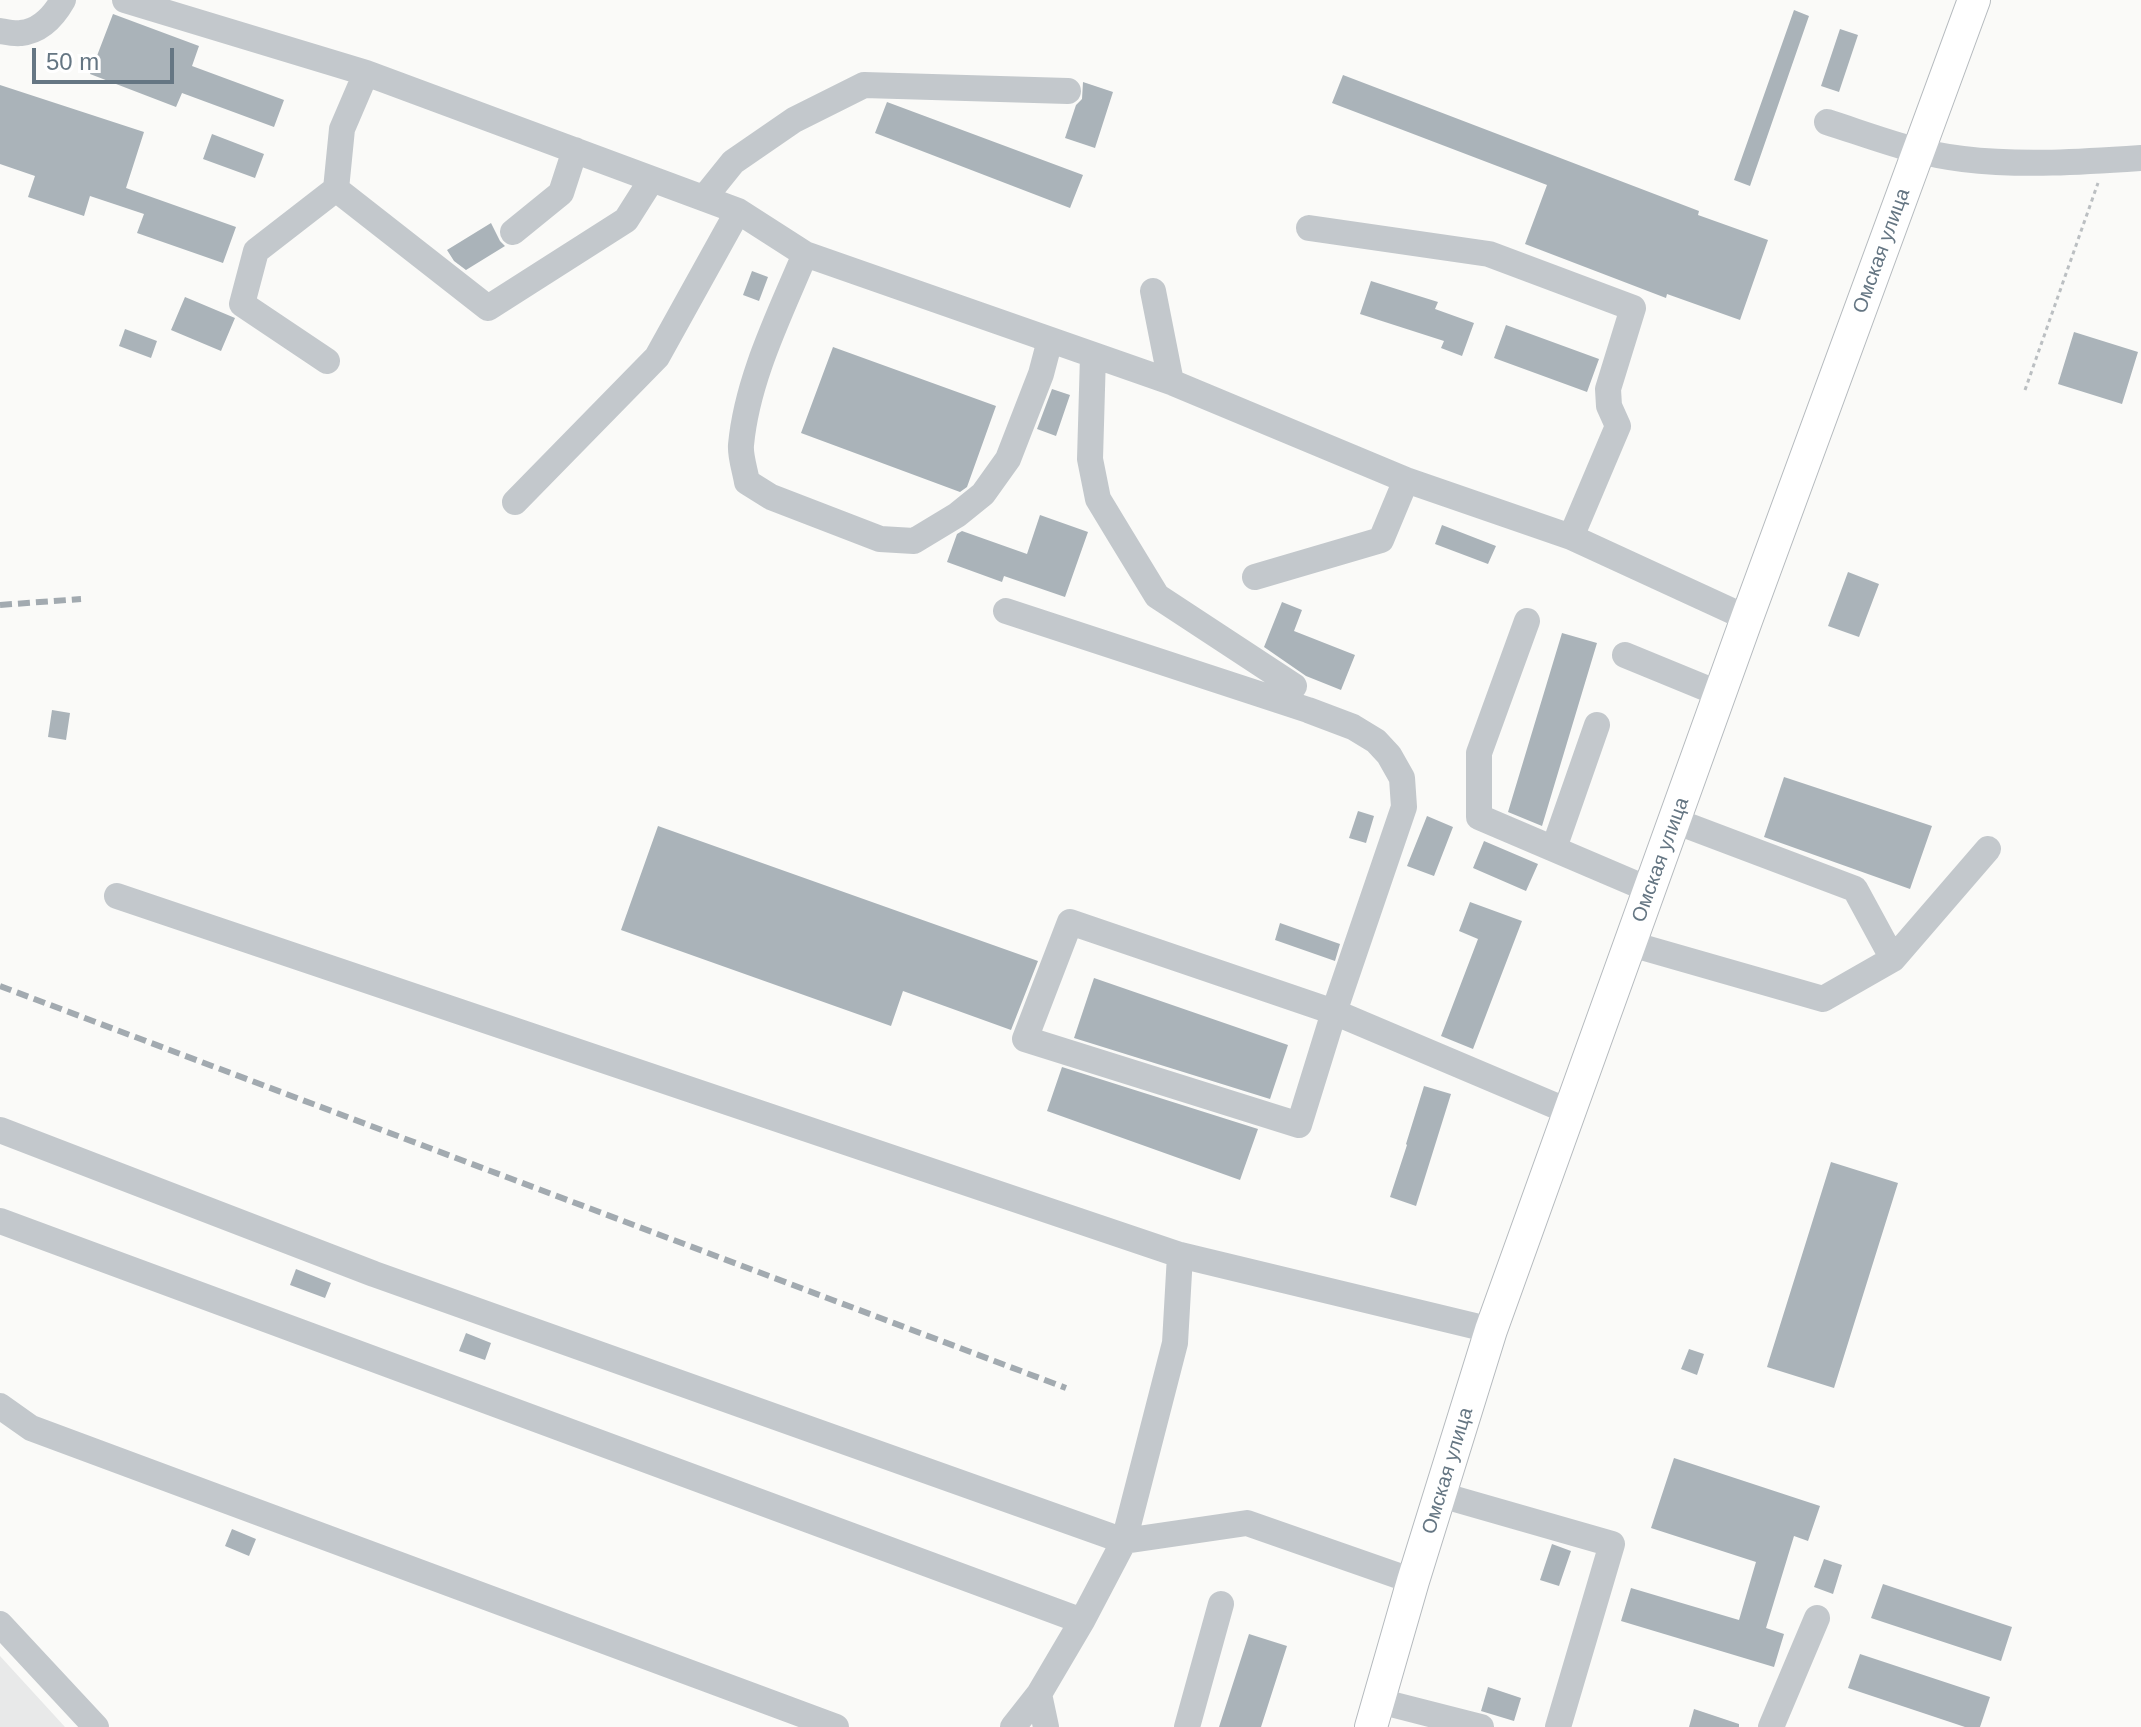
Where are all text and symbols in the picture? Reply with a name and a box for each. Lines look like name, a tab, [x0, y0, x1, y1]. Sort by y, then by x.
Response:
scale bar	[36, 32, 178, 82]
text: 50 m	[46, 48, 99, 75]
street label: Омская улица	[1848, 185, 1916, 317]
street label: Омская улица	[1627, 794, 1695, 926]
street label: Омская улица	[1417, 1405, 1479, 1537]

